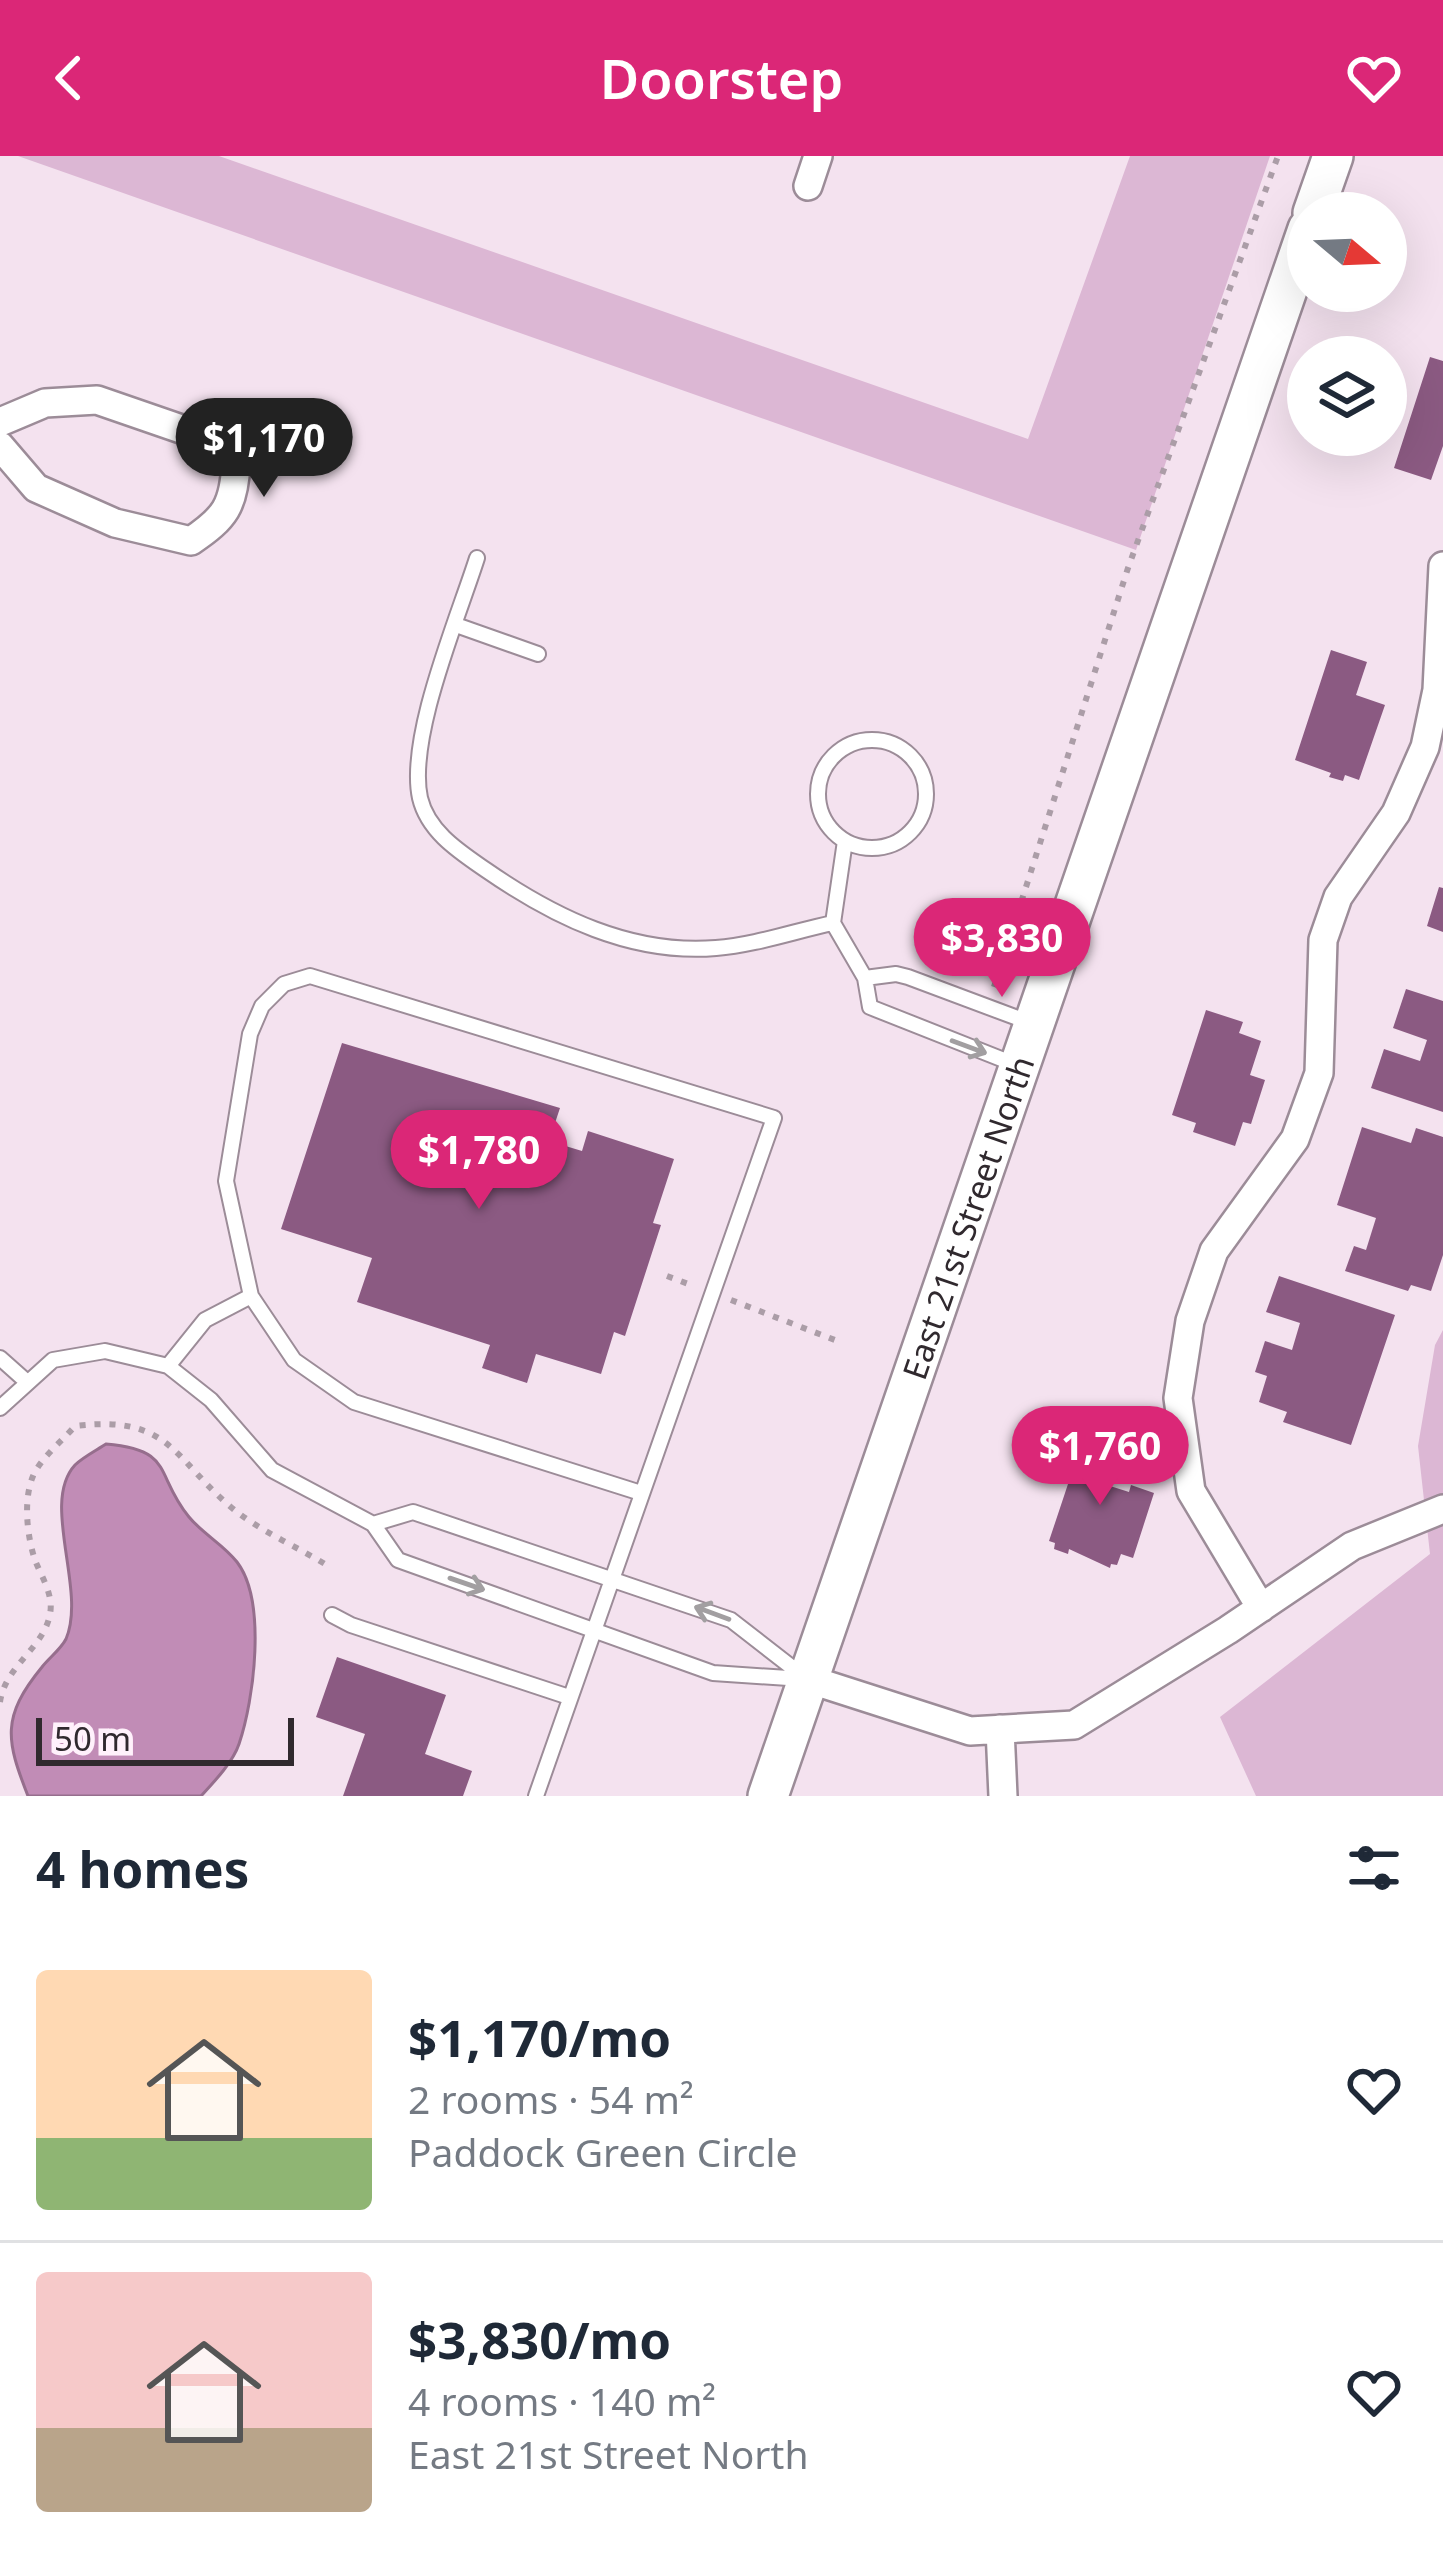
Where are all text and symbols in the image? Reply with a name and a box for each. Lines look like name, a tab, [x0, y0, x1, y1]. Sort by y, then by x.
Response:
text: Doorstep	[600, 41, 843, 115]
icon: back	[36, 45, 102, 111]
icon: heart	[1341, 45, 1407, 111]
north arrow	[1287, 192, 1407, 312]
map controls	[1287, 192, 1407, 456]
button: layers	[1287, 336, 1407, 456]
pin: $1,170	[166, 398, 362, 500]
text: $1,170	[203, 410, 325, 463]
pin: $3,830	[904, 898, 1100, 1000]
text: $3,830	[941, 910, 1063, 963]
one-way arrow	[950, 1038, 987, 1060]
street label: East 21st Street North	[891, 1050, 1044, 1385]
pin: $1,780	[381, 1110, 577, 1212]
text: $1,780	[418, 1122, 540, 1175]
pin: $1,760	[1002, 1406, 1198, 1508]
text: $1,760	[1039, 1418, 1161, 1471]
one-way arrow	[448, 1575, 485, 1596]
one-way arrow	[695, 1601, 732, 1623]
scale bar	[36, 1712, 294, 1765]
text: 50 m	[54, 1716, 131, 1761]
text: 4 homes	[36, 1833, 249, 1903]
icon: filters	[1341, 1835, 1407, 1901]
text: $1,170/mo	[408, 2002, 671, 2072]
icon: home	[132, 2018, 276, 2162]
icon: heart	[1341, 2057, 1407, 2123]
text: 2 rooms · 54 m²	[408, 2072, 694, 2125]
text: Paddock Green Circle	[408, 2125, 798, 2178]
text: $3,830/mo	[408, 2304, 671, 2374]
icon: home	[132, 2320, 276, 2464]
icon: heart	[1341, 2359, 1407, 2425]
text: 4 rooms · 140 m²	[408, 2374, 716, 2427]
text: East 21st Street North	[408, 2427, 809, 2480]

